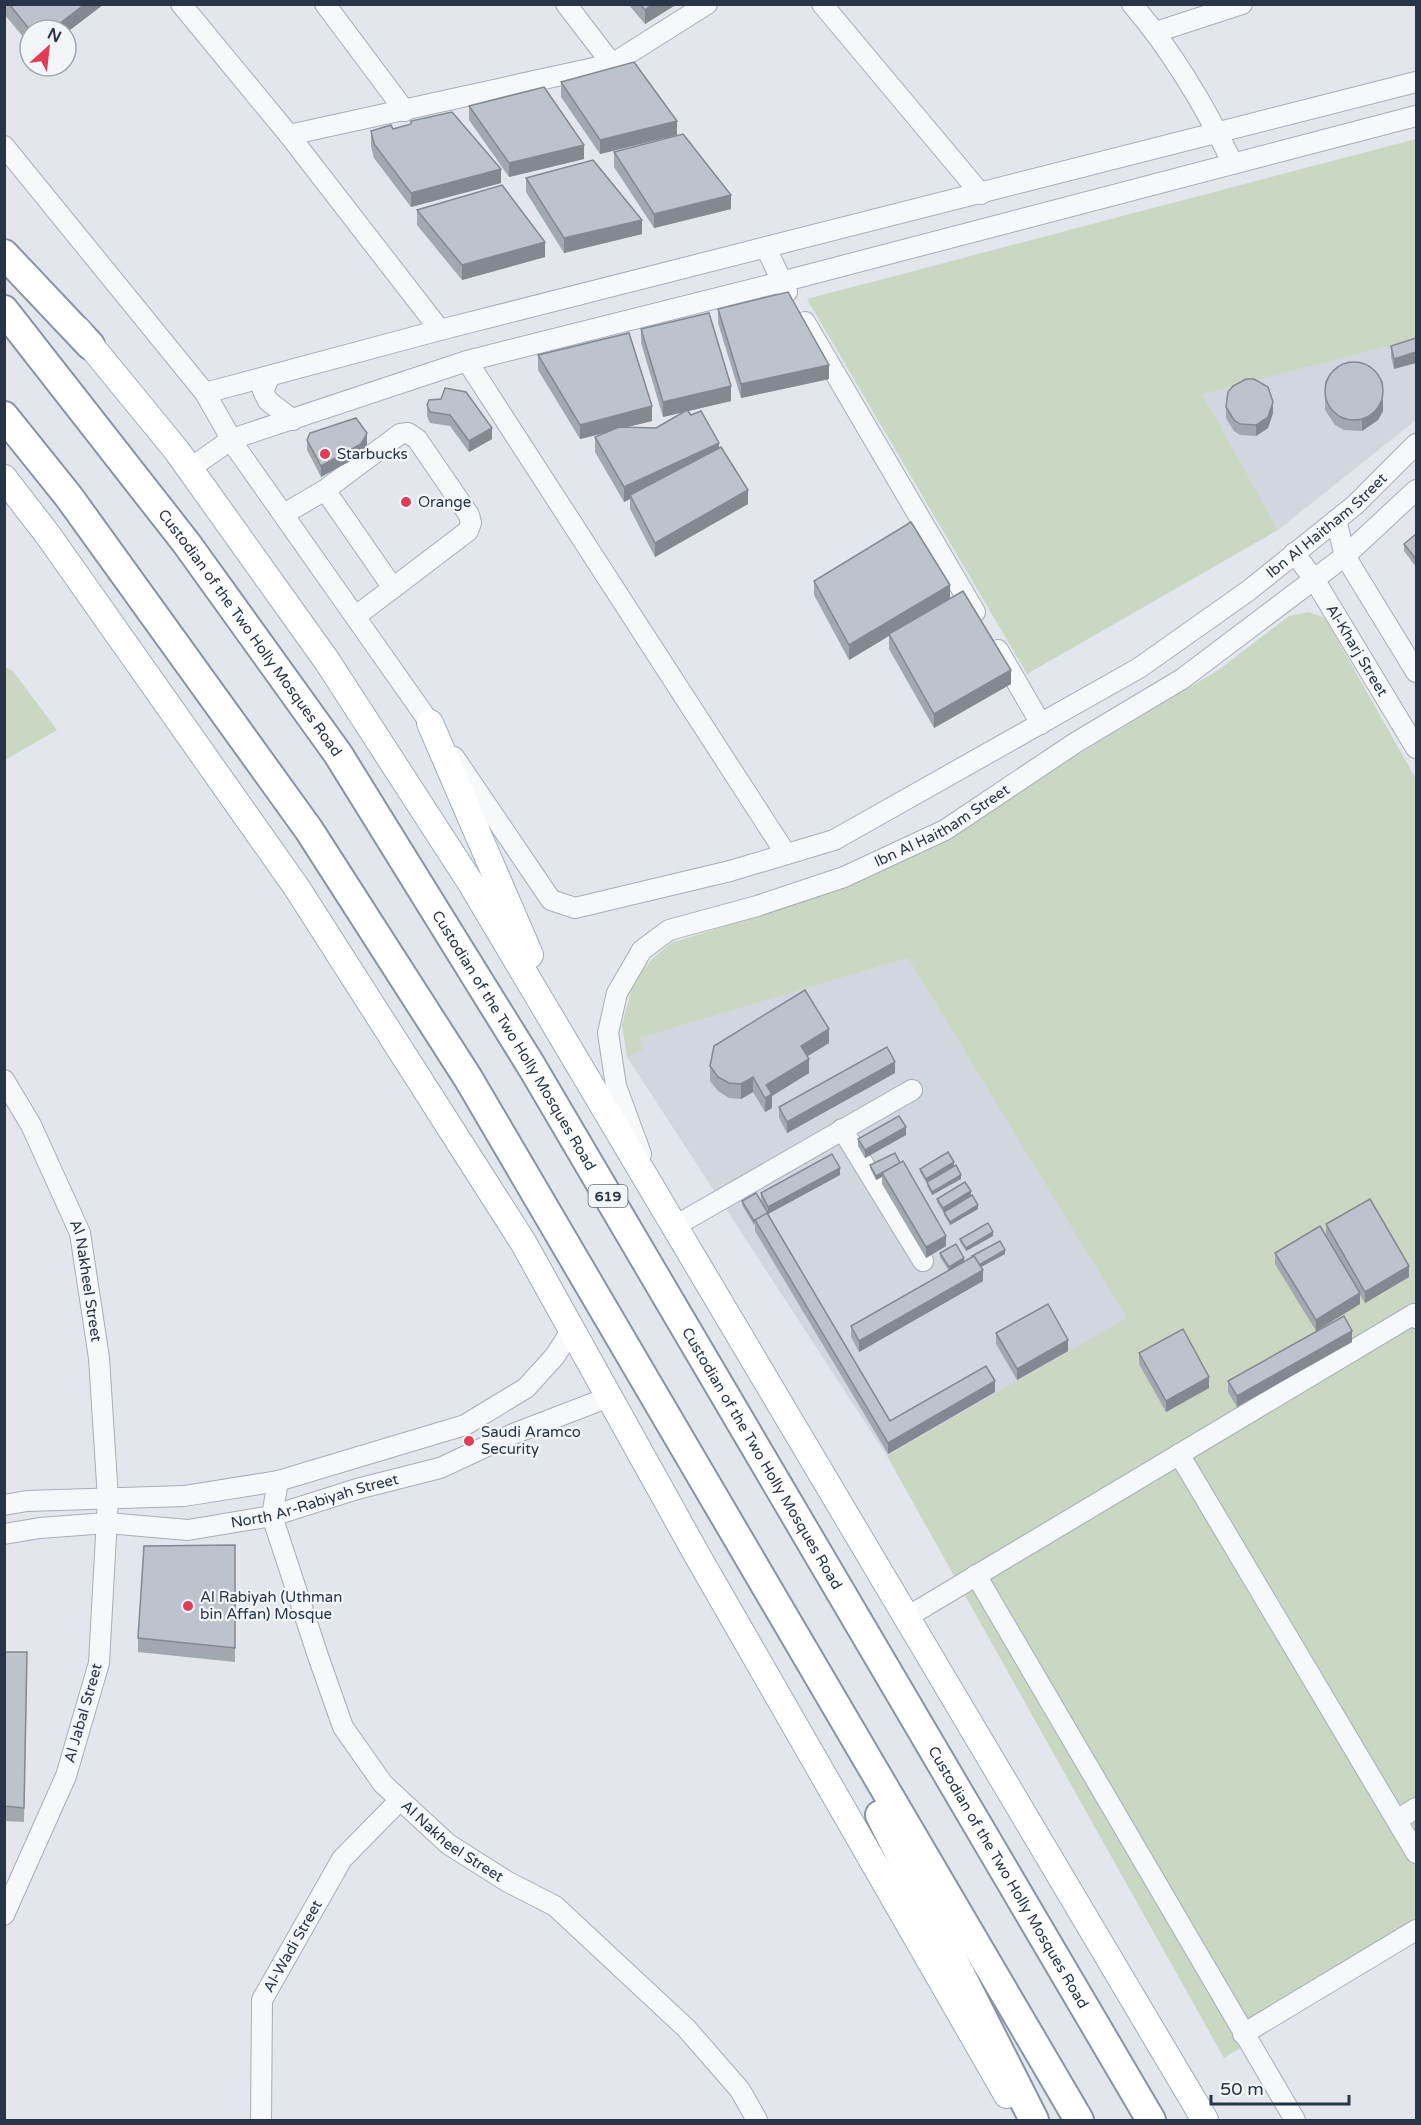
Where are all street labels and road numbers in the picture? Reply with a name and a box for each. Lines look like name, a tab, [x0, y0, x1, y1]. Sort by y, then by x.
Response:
street label: Ibn Al Haitham Street	[1263, 469, 1391, 582]
street label: Custodian of the Two Holly Mosques Road	[154, 506, 346, 760]
street label: Al-Kharj Street	[1322, 601, 1392, 700]
street label: Ibn Al Haitham Street	[871, 780, 1013, 871]
street label: Custodian of the Two Holly Mosques Road	[428, 907, 600, 1174]
road number: 619	[588, 1185, 628, 1207]
street label: Al Nakheel Street	[66, 1216, 105, 1343]
street label: Custodian of the Two Holly Mosques Road	[678, 1324, 846, 1593]
street label: North Ar-Rabiyah Street	[229, 1470, 400, 1532]
street label: Al Jabal Street	[60, 1661, 106, 1765]
street label: Custodian of the Two Holly Mosques Road	[924, 1743, 1092, 2012]
street label: Al Nakheel Street	[398, 1796, 507, 1886]
street label: Al-Wadi Street	[259, 1897, 326, 1995]

